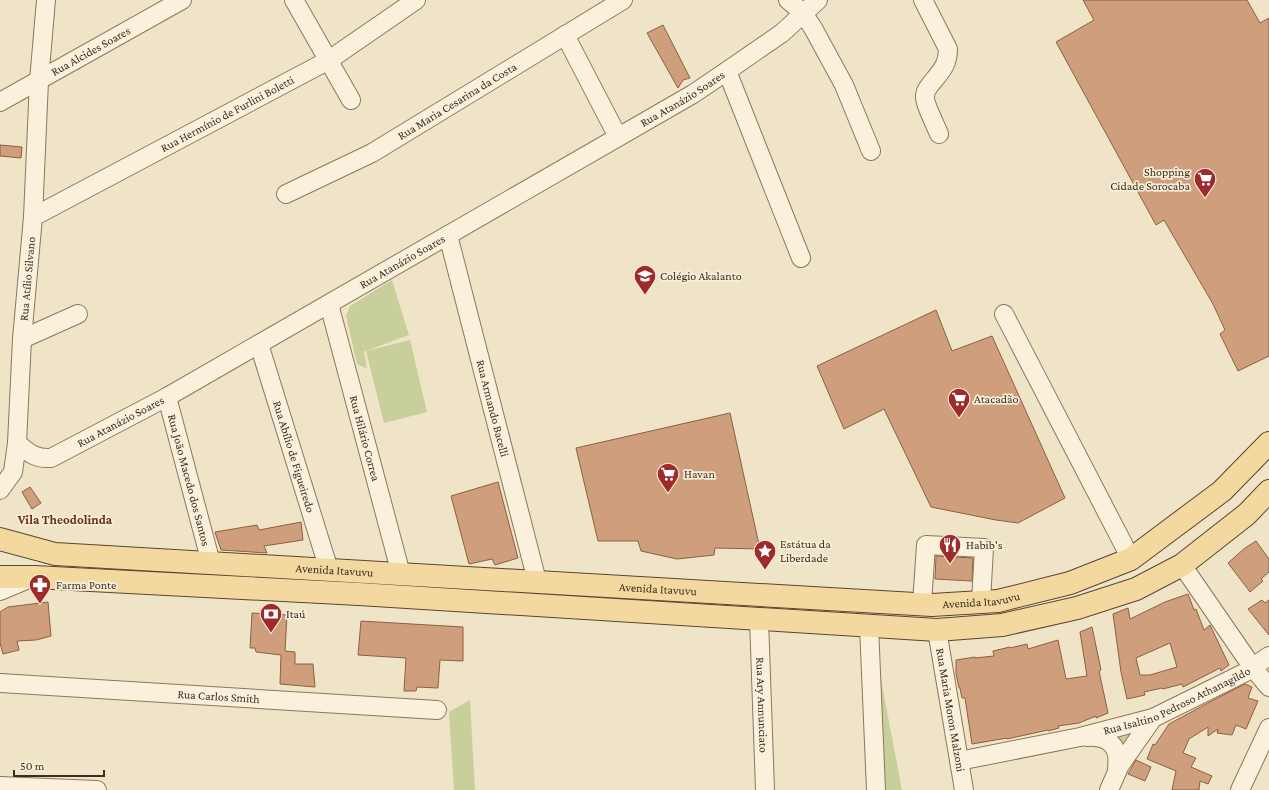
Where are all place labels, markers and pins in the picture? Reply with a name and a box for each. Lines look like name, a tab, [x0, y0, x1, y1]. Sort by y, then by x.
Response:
place label: Shopping Cidade Sorocaba	[1110, 165, 1190, 193]
supermarket icon: Shopping Cidade Sorocaba	[1192, 166, 1218, 199]
school or university icon: Colégio Akalanto	[632, 263, 658, 296]
place label: Colégio Akalanto	[660, 269, 742, 283]
supermarket icon: Atacadão	[946, 386, 972, 419]
place label: Atacadão	[974, 392, 1019, 406]
supermarket icon: Havan	[655, 461, 681, 494]
place label: Havan	[684, 467, 715, 481]
restaurant icon: Habib's	[937, 532, 963, 565]
place label: Estátua da Liberdade	[780, 537, 831, 565]
place icon: Estátua da Liberdade	[752, 538, 778, 571]
place label: Habib's	[966, 538, 1003, 552]
pharmacy icon: Farma Ponte	[27, 572, 53, 605]
place label: Farma Ponte	[56, 578, 116, 592]
bank icon: Itaú	[258, 601, 284, 634]
place label: Itaú	[286, 607, 306, 621]

